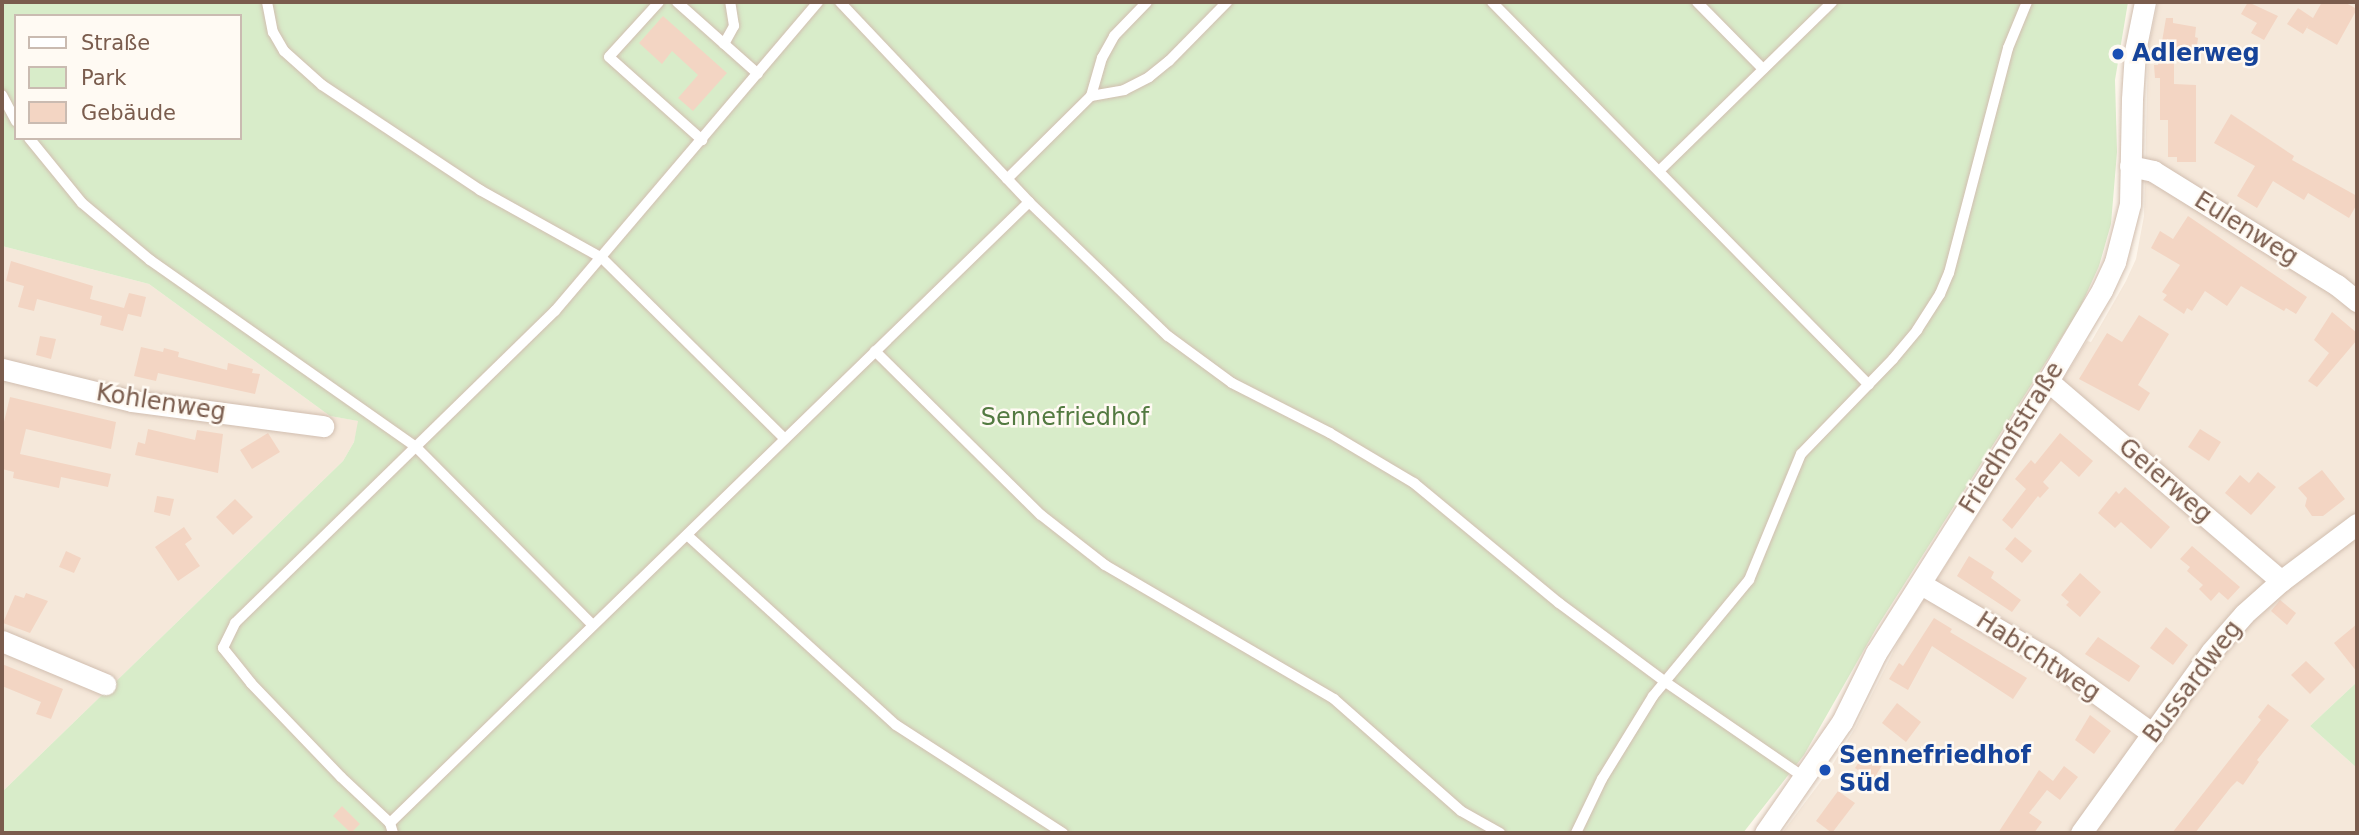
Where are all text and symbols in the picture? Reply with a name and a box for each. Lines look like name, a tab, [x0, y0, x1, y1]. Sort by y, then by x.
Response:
legend	[14, 14, 242, 140]
text: Straße	[81, 31, 150, 55]
place label: Adlerweg	[2132, 40, 2260, 68]
marker: Adlerweg	[2110, 46, 2126, 62]
text: Park	[81, 66, 126, 90]
text: Gebäude	[81, 101, 176, 125]
street label: Eulenweg	[2189, 186, 2303, 272]
street label: Friedhofstraße	[1954, 357, 2070, 519]
street label: Kohlenweg	[94, 379, 228, 427]
park label: Sennefriedhof	[981, 404, 1149, 432]
street label: Geierweg	[2112, 433, 2218, 529]
street label: Habichtweg	[1971, 606, 2105, 708]
street label: Bussardweg	[2138, 615, 2248, 749]
place label: Sennefriedhof Süd	[1839, 742, 2031, 798]
marker: Sennefriedhof Süd	[1817, 762, 1833, 778]

